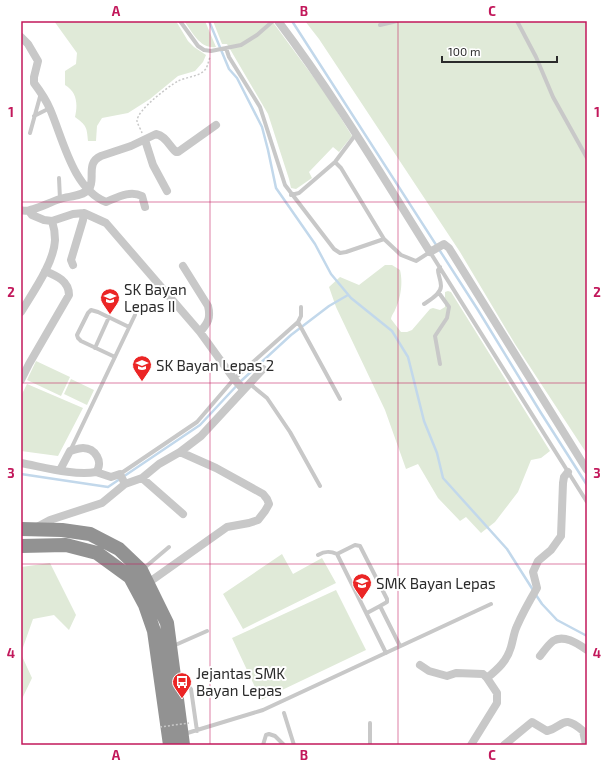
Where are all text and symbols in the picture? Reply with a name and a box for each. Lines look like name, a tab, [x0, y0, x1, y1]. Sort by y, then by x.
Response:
text: A	[112, 3, 121, 19]
text: B	[300, 3, 308, 19]
text: C	[488, 3, 496, 19]
scale bar	[442, 38, 557, 64]
text: 100 m	[448, 44, 480, 58]
text: 1	[8, 104, 14, 120]
text: 1	[594, 104, 600, 120]
place label: SK Bayan Lepas II	[124, 280, 187, 315]
text: 2	[7, 284, 15, 300]
text: 2	[593, 284, 601, 300]
school or university icon: SK Bayan Lepas II	[99, 287, 121, 315]
school or university icon: SK Bayan Lepas 2	[131, 354, 153, 382]
place label: SK Bayan Lepas 2	[156, 356, 274, 374]
text: 3	[7, 465, 15, 481]
text: 3	[593, 465, 601, 481]
school or university icon: SMK Bayan Lepas	[351, 572, 373, 600]
place label: SMK Bayan Lepas	[376, 574, 496, 592]
text: 4	[7, 645, 15, 661]
text: 4	[593, 645, 601, 661]
place label: Jejantas SMK Bayan Lepas	[196, 664, 285, 699]
bus stop icon: Jejantas SMK Bayan Lepas	[171, 671, 193, 699]
text: A	[112, 747, 121, 763]
text: B	[300, 747, 308, 763]
text: C	[488, 747, 496, 763]

